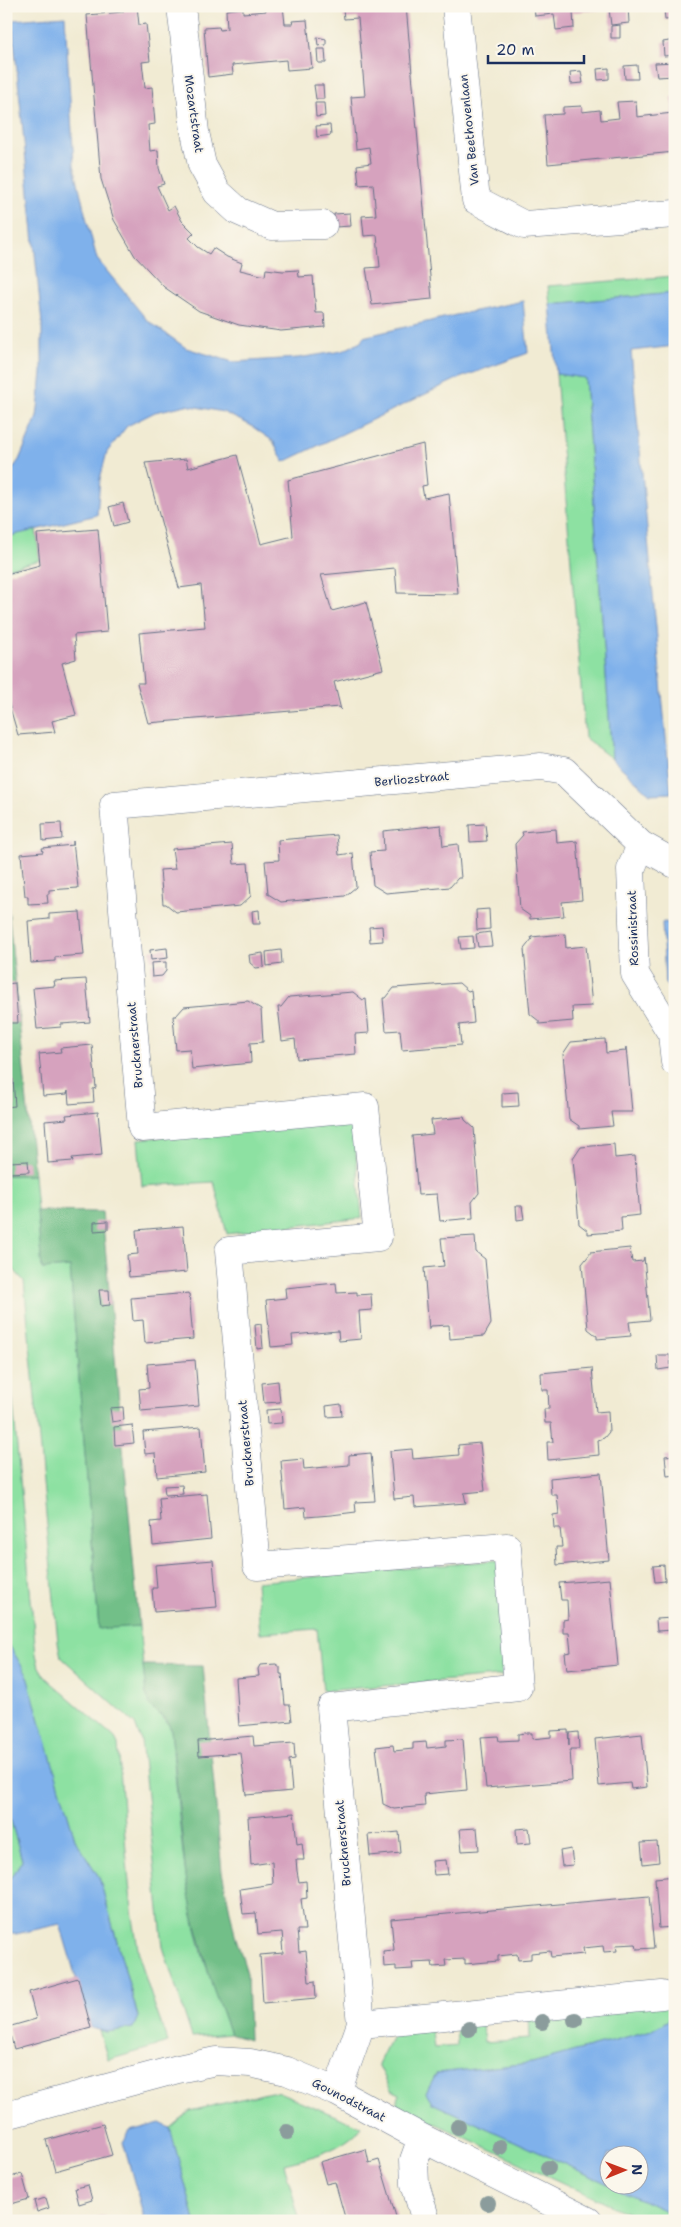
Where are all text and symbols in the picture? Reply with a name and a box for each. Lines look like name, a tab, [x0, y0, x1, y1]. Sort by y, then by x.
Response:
scale bar	[488, 32, 585, 64]
text: 20 m	[496, 40, 535, 60]
street label: Mozartstraat	[181, 74, 207, 154]
street label: Van Beethovenlaan	[455, 74, 483, 186]
street label: Berliozstraat	[374, 768, 450, 790]
street label: Rossinistraat	[624, 890, 642, 966]
street label: Brucknerstraat	[123, 1001, 147, 1089]
street label: Brucknerstraat	[234, 1399, 258, 1487]
street label: Brucknerstraat	[331, 1799, 355, 1887]
street label: Gounodstraat	[309, 2074, 389, 2126]
north arrow	[598, 2144, 648, 2194]
text: N	[628, 2164, 646, 2175]

